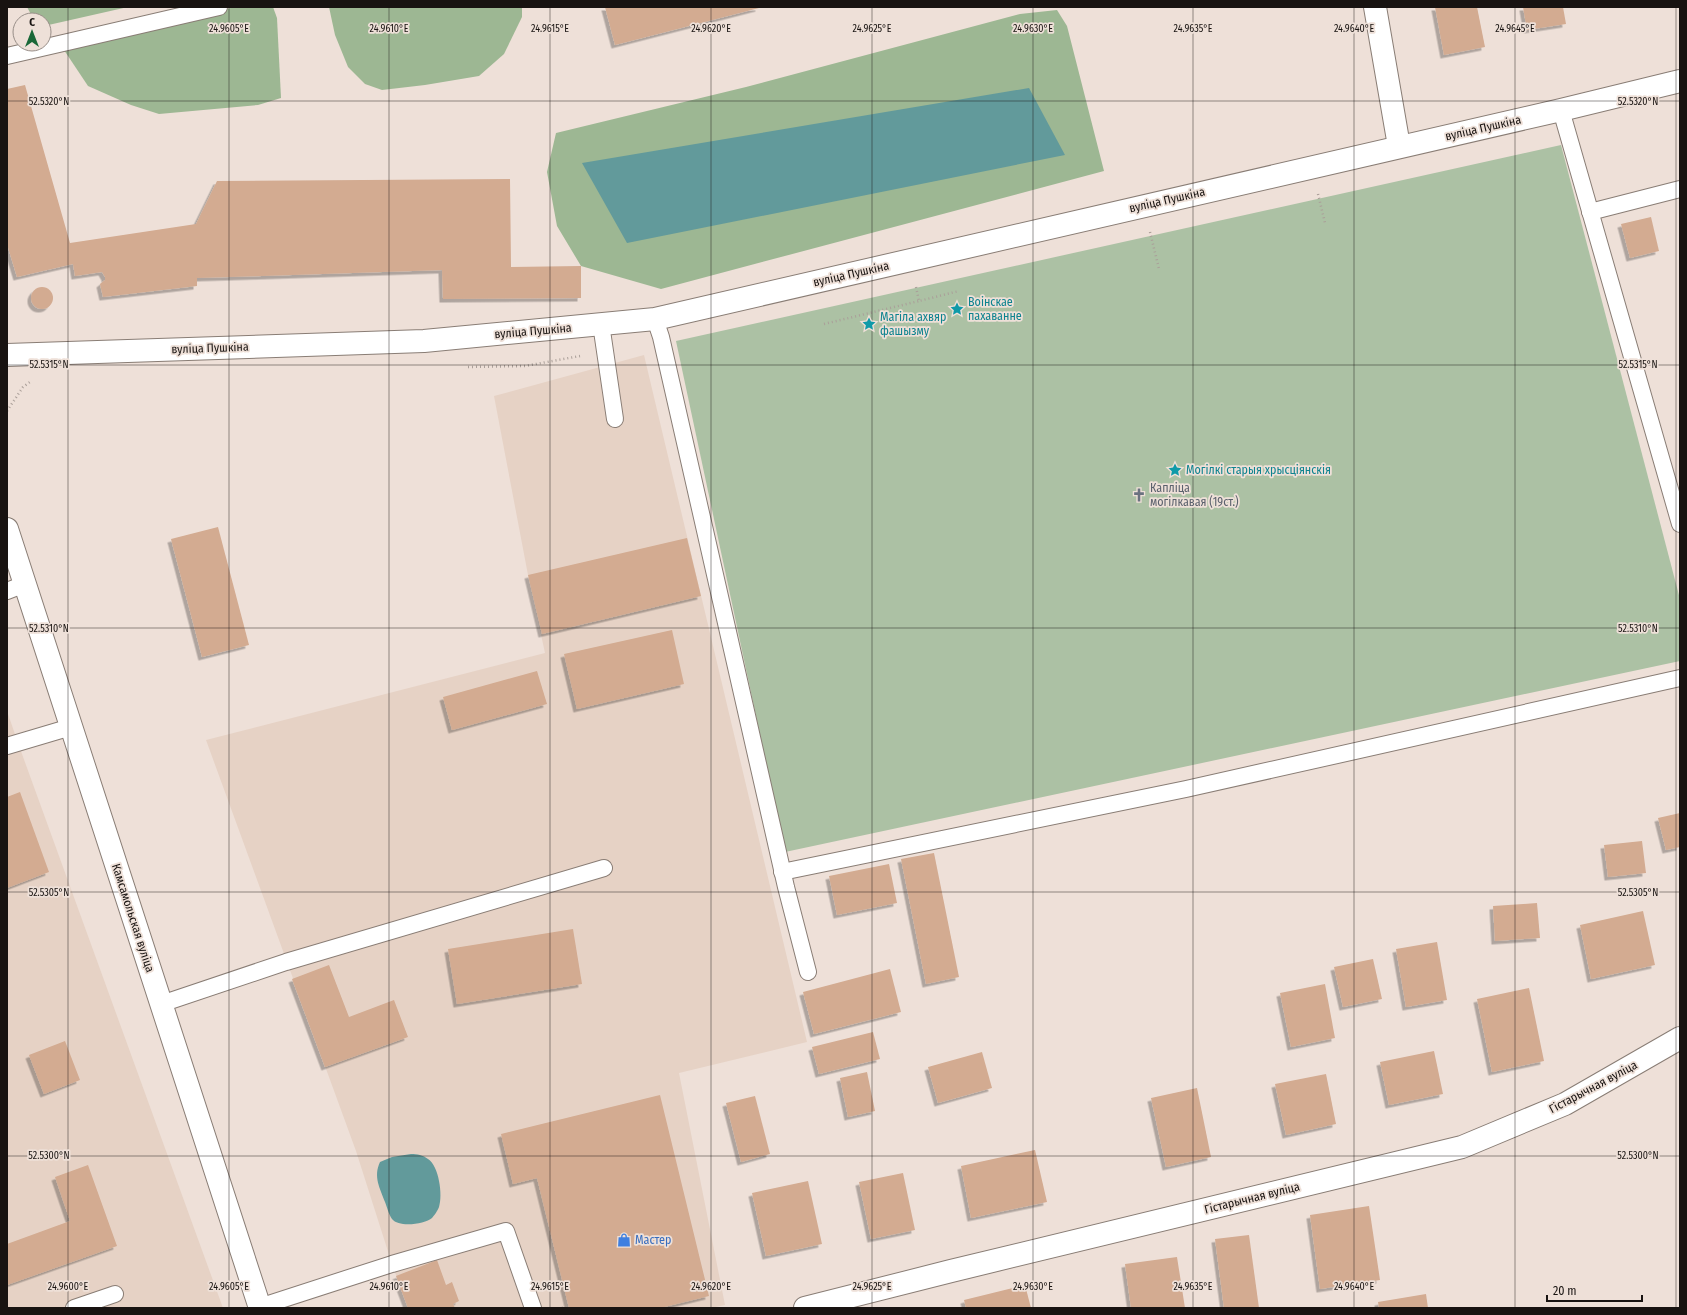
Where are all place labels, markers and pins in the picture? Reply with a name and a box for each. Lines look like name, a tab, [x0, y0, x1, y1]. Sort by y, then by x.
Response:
place label: Воінскае пахаванне	[968, 295, 1022, 323]
place icon: Воінскае пахаванне	[949, 301, 965, 317]
place label: Магіла ахвяр фашызму	[880, 310, 946, 338]
place icon: Магіла ахвяр фашызму	[861, 316, 877, 332]
place icon: Могілкі старыя хрысціянскія	[1167, 462, 1183, 478]
place label: Могілкі старыя хрысціянскія	[1186, 463, 1331, 477]
place label: Капліца могілкавая (19ст.)	[1150, 481, 1239, 509]
church icon: Капліца могілкавая (19ст.)	[1131, 487, 1147, 503]
shop icon: Мастер	[616, 1232, 632, 1248]
place label: Мастер	[635, 1233, 671, 1247]

